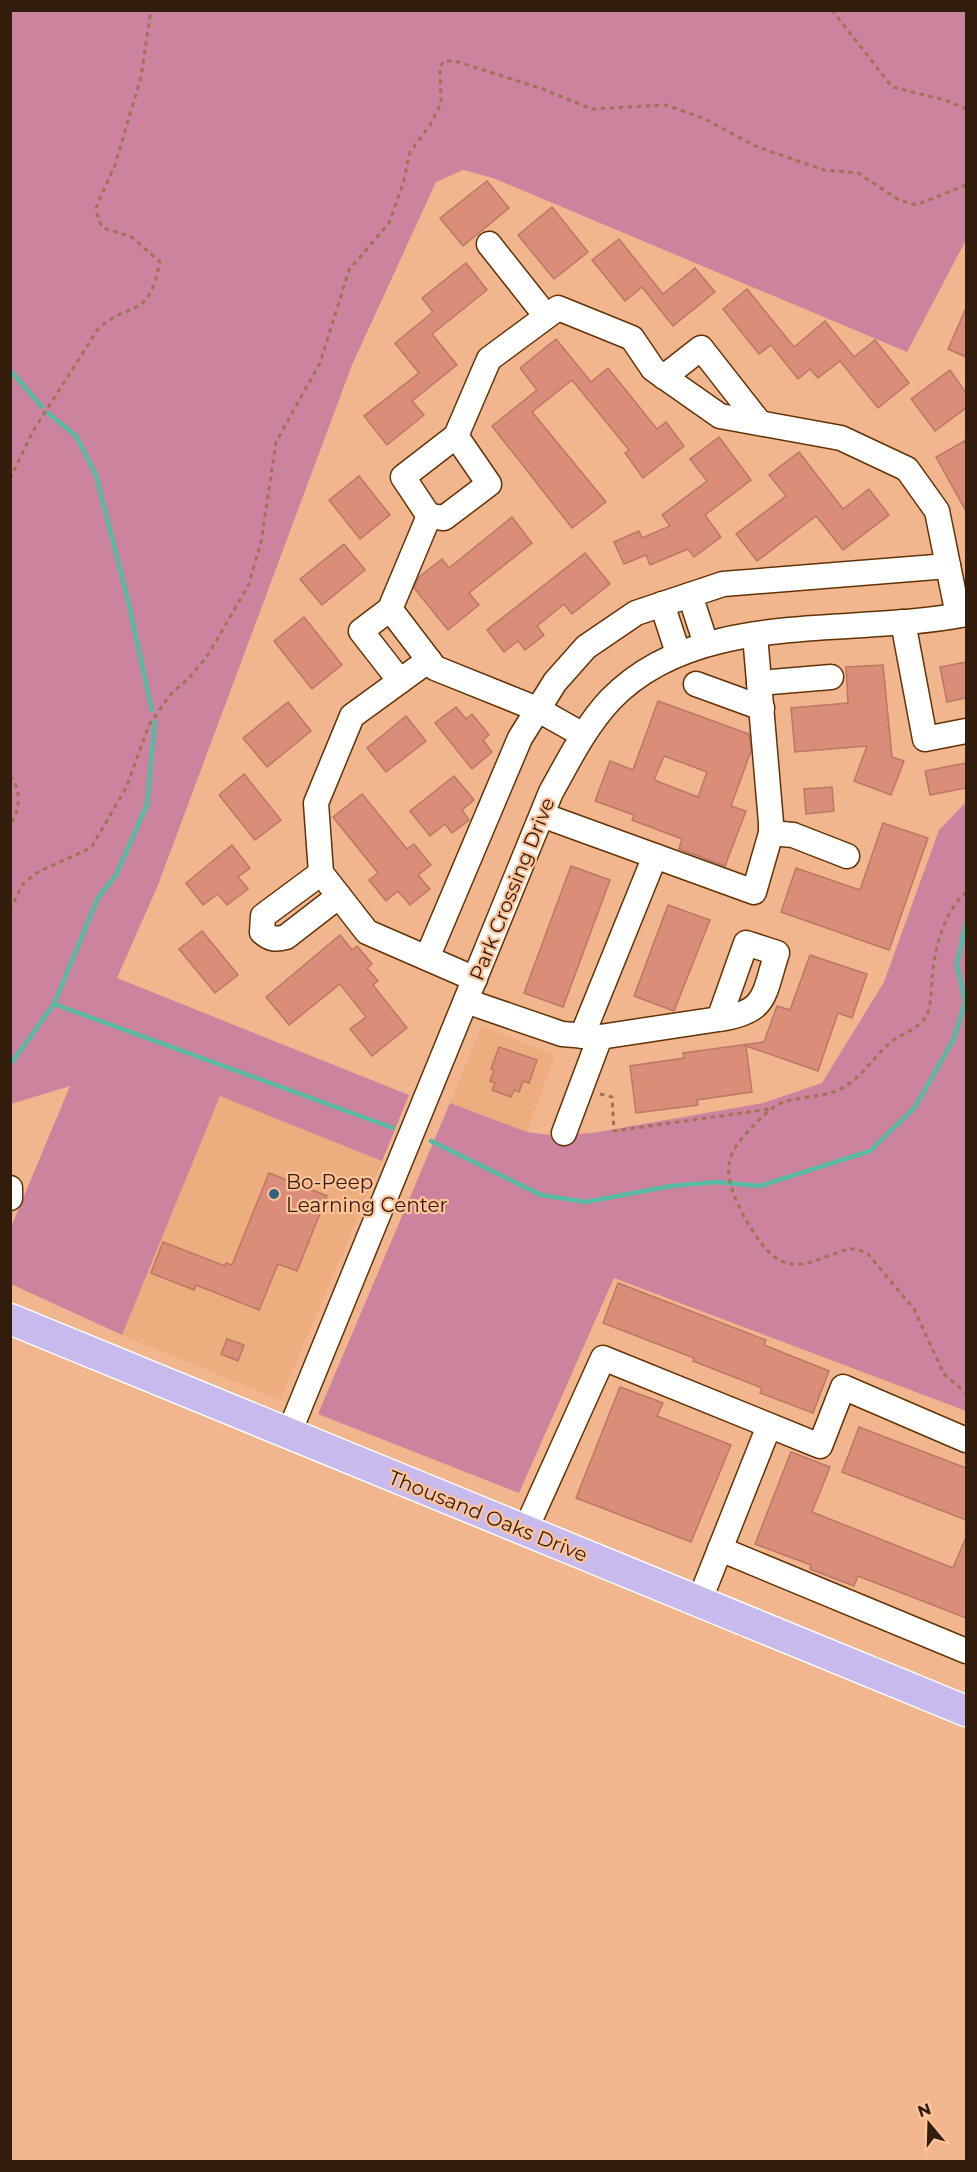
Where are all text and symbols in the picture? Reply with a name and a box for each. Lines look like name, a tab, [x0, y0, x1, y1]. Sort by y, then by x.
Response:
street label: Park Crossing Drive	[464, 794, 560, 984]
place label: Bo-Peep Learning Center	[286, 1170, 448, 1217]
marker: Bo-Peep Learning Center	[267, 1187, 281, 1201]
street label: Thousand Oaks Drive	[385, 1465, 591, 1567]
north arrow	[899, 2094, 959, 2154]
text: N	[915, 2099, 933, 2121]

